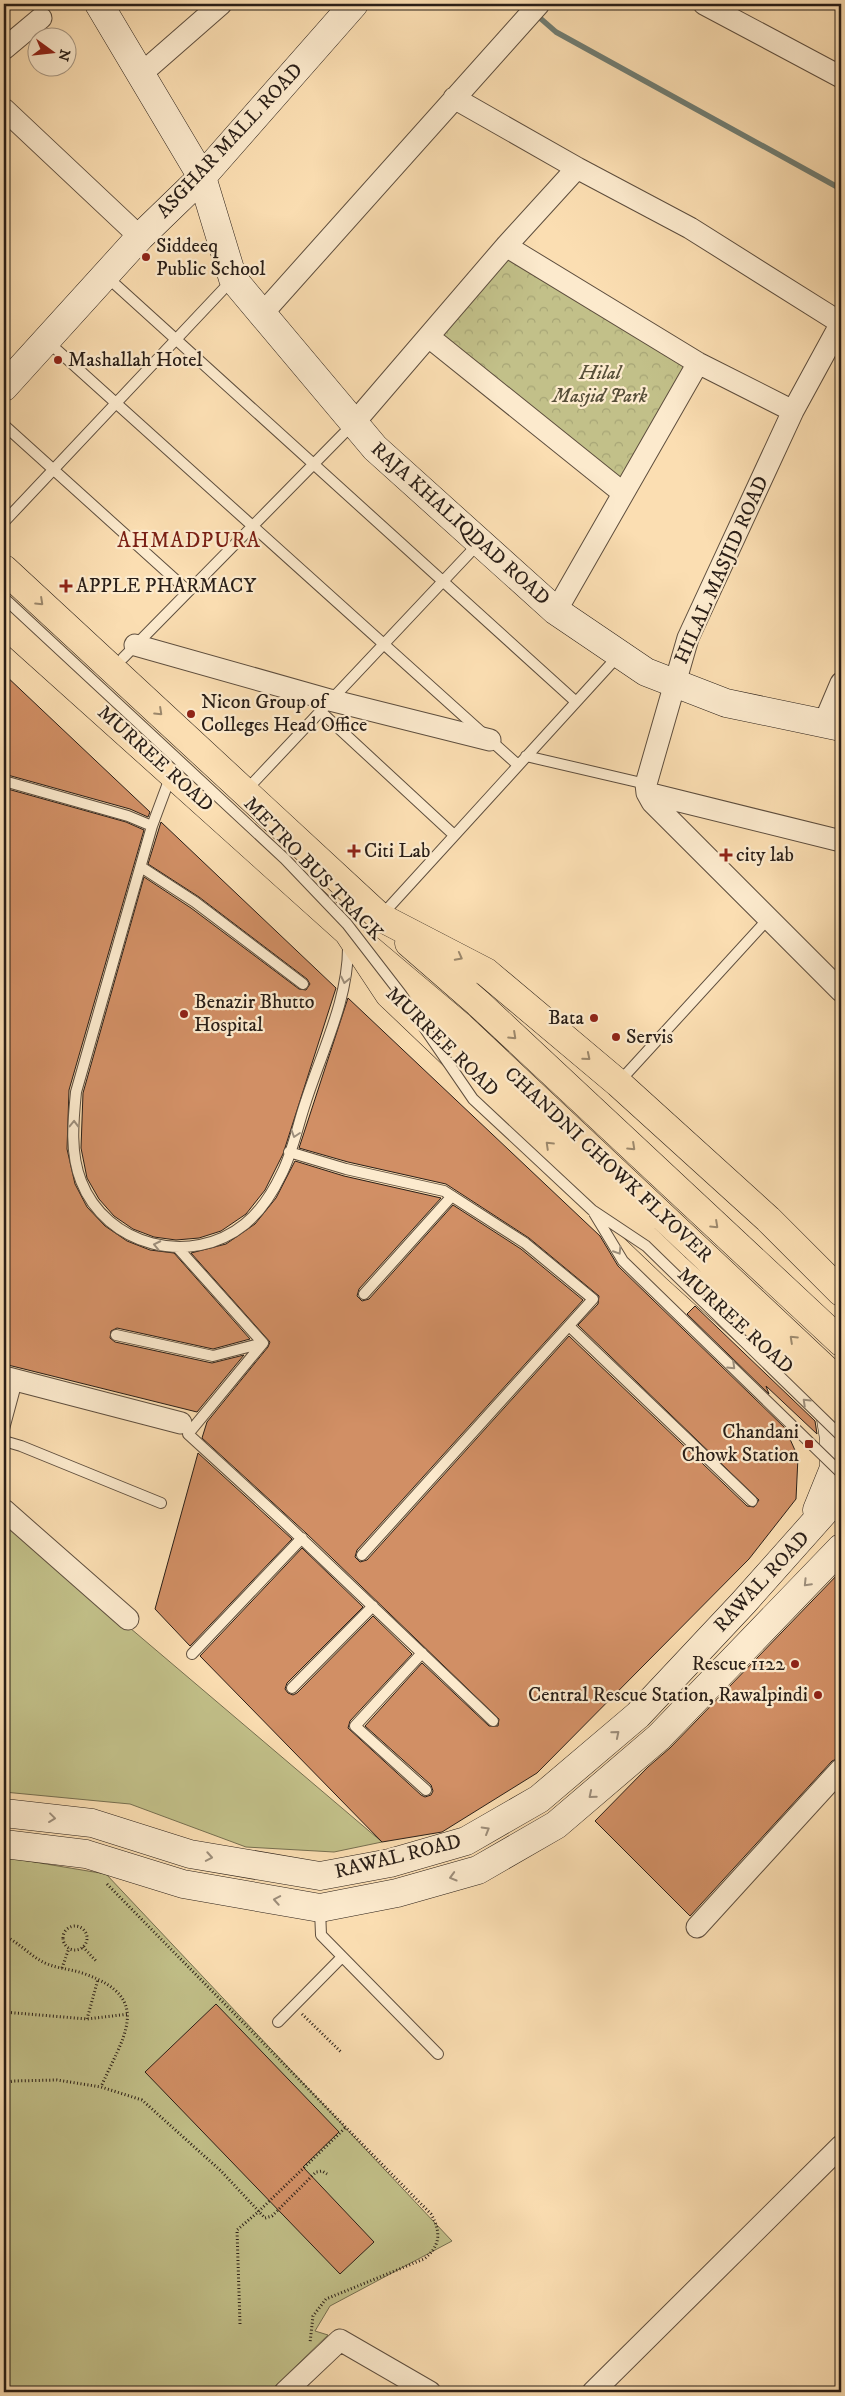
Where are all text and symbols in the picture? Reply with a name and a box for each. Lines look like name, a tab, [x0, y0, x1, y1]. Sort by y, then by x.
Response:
north arrow	[28, 28, 78, 78]
text: N	[53, 47, 74, 63]
street label: ASGHAR MALL ROAD	[152, 58, 309, 224]
place label: Siddeeq Public School	[156, 234, 266, 282]
marker: Siddeeq Public School	[140, 251, 152, 263]
place label: Mashallah Hotel	[68, 348, 203, 373]
marker: Mashallah Hotel	[52, 354, 64, 366]
park label: Hilal Masjid Park	[551, 361, 648, 409]
street label: RAJA KHALIQDAD ROAD	[365, 437, 555, 611]
street label: HILAL MASJID ROAD	[669, 472, 775, 668]
district label: AHMADPURA	[117, 528, 261, 554]
place label: APPLE PHARMACY	[76, 574, 256, 599]
marker: APPLE PHARMACY	[60, 580, 72, 592]
one-way arrow	[34, 596, 43, 605]
place label: Nicon Group of Colleges Head Office	[201, 690, 367, 738]
street label: MURREE ROAD	[92, 700, 218, 818]
one-way arrow	[153, 706, 162, 715]
marker: Nicon Group of Colleges Head Office	[185, 708, 197, 720]
street label: METRO BUS TRACK	[238, 792, 388, 946]
place label: Citi Lab	[364, 839, 430, 864]
place label: city lab	[736, 843, 794, 868]
marker: Citi Lab	[348, 845, 360, 857]
marker: city lab	[720, 849, 732, 861]
one-way arrow	[454, 951, 463, 961]
one-way arrow	[340, 975, 351, 984]
street label: MURREE ROAD	[380, 982, 504, 1102]
place label: Benazir Bhutto Hospital	[194, 990, 315, 1038]
place label: Bata	[548, 1006, 584, 1031]
marker: Benazir Bhutto Hospital	[178, 1008, 190, 1020]
marker: Bata	[588, 1012, 600, 1024]
place label: Servis	[626, 1025, 673, 1050]
one-way arrow	[508, 1031, 517, 1040]
marker: Servis	[610, 1031, 622, 1043]
one-way arrow	[581, 1051, 590, 1060]
street label: CHANDNI CHOWK FLYOVER	[499, 1062, 717, 1268]
one-way arrow	[69, 1119, 79, 1127]
one-way arrow	[290, 1130, 300, 1138]
one-way arrow	[626, 1141, 635, 1150]
one-way arrow	[546, 1142, 555, 1151]
one-way arrow	[710, 1219, 719, 1228]
one-way arrow	[153, 1240, 162, 1251]
one-way arrow	[611, 1246, 621, 1255]
street label: MURREE ROAD	[672, 1262, 798, 1380]
one-way arrow	[790, 1336, 799, 1345]
one-way arrow	[726, 1360, 735, 1369]
one-way arrow	[803, 1399, 812, 1408]
place label: Chandani Chowk Station	[682, 1420, 800, 1468]
marker: Chandani Chowk Station	[803, 1438, 815, 1450]
street label: RAWAL ROAD	[709, 1526, 815, 1638]
one-way arrow	[804, 1577, 813, 1586]
place label: Rescue 1122	[692, 1652, 785, 1677]
marker: Rescue 1122	[789, 1658, 801, 1670]
place label: Central Rescue Station, Rawalpindi	[528, 1683, 808, 1708]
marker: Central Rescue Station, Rawalpindi	[812, 1689, 824, 1701]
one-way arrow	[610, 1730, 619, 1739]
one-way arrow	[588, 1789, 597, 1798]
one-way arrow	[48, 1812, 56, 1823]
one-way arrow	[480, 1826, 489, 1836]
street label: RAWAL ROAD	[332, 1829, 464, 1885]
one-way arrow	[205, 1852, 214, 1862]
one-way arrow	[449, 1871, 458, 1882]
one-way arrow	[273, 1896, 282, 1906]

